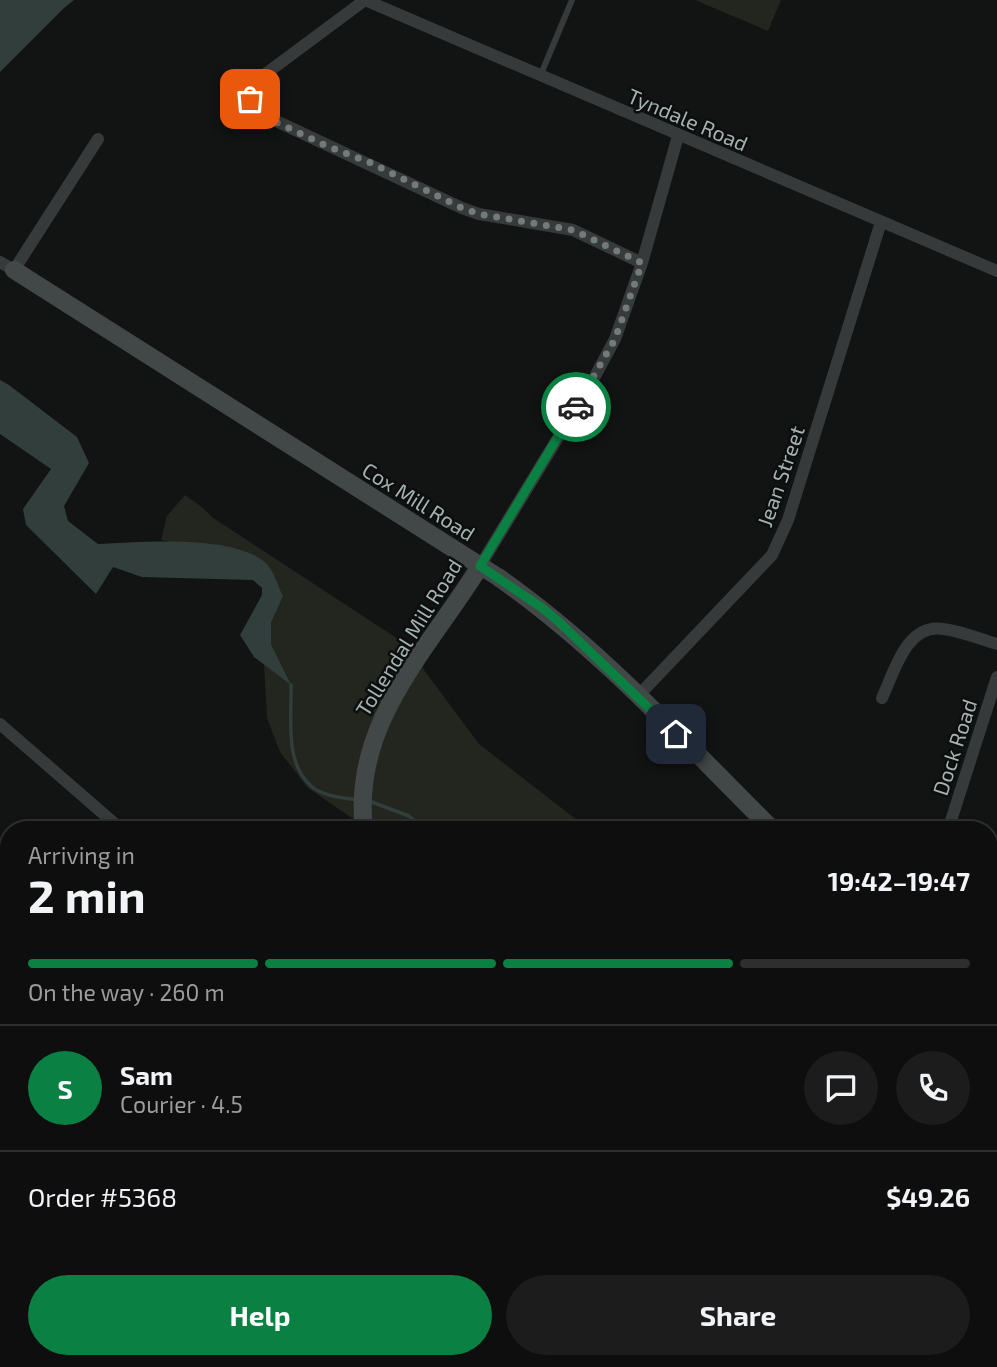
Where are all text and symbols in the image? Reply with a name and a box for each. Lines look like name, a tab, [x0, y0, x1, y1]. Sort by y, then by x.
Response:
pin	[220, 69, 280, 129]
icon: bag	[231, 80, 269, 118]
street label: Tyndale Road	[624, 82, 752, 156]
courier	[541, 372, 611, 442]
icon: car	[557, 388, 595, 426]
street label: Jean Street	[751, 422, 809, 530]
street label: Cox Mill Road	[358, 456, 480, 546]
street label: Tollendal Mill Road	[350, 554, 466, 720]
street label: Dock Road	[927, 696, 981, 798]
pin	[646, 704, 706, 764]
icon: home	[657, 715, 695, 753]
text: Arriving in	[28, 841, 135, 869]
text: 19:42–19:47	[828, 865, 970, 896]
text: 2 min	[28, 867, 146, 922]
text: On the way · 260 m	[28, 978, 225, 1006]
button: chat	[804, 1051, 878, 1125]
button: phone	[896, 1051, 970, 1125]
text: Sam	[120, 1059, 173, 1090]
text: S	[57, 1073, 73, 1104]
text: Courier · 4.5	[120, 1090, 243, 1118]
text: Order #5368	[28, 1181, 177, 1212]
text: $49.26	[886, 1181, 970, 1212]
button: Help	[28, 1275, 492, 1355]
button: Share	[506, 1275, 970, 1355]

